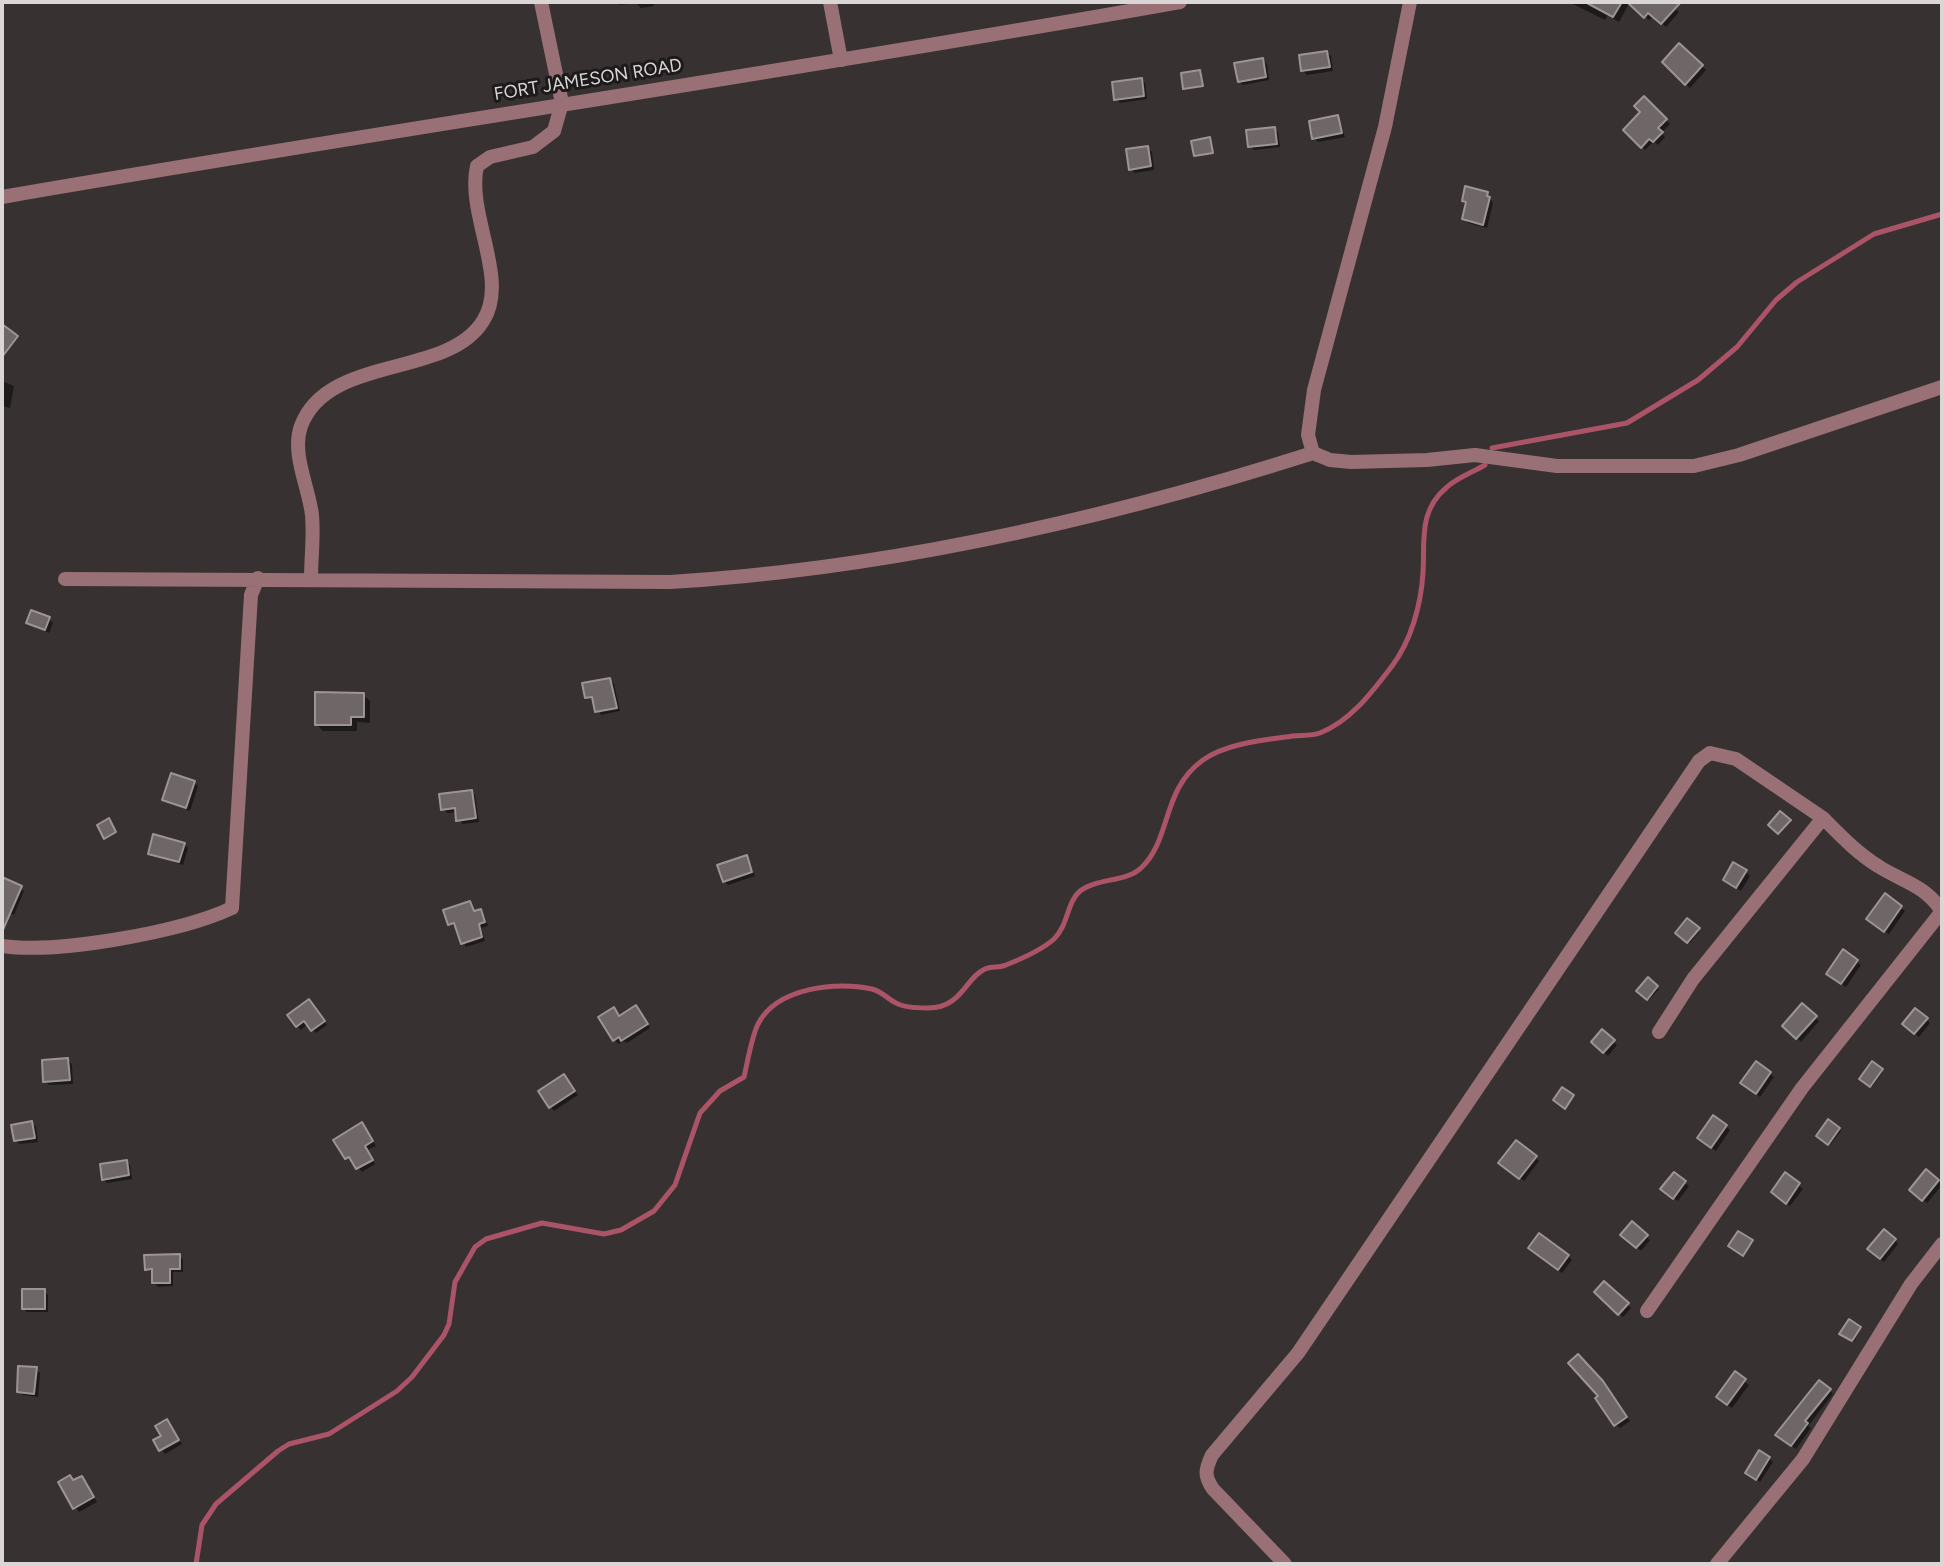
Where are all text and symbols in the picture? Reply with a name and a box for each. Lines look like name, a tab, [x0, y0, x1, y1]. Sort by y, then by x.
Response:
street label: FORT JAMESON ROAD	[493, 54, 683, 106]

